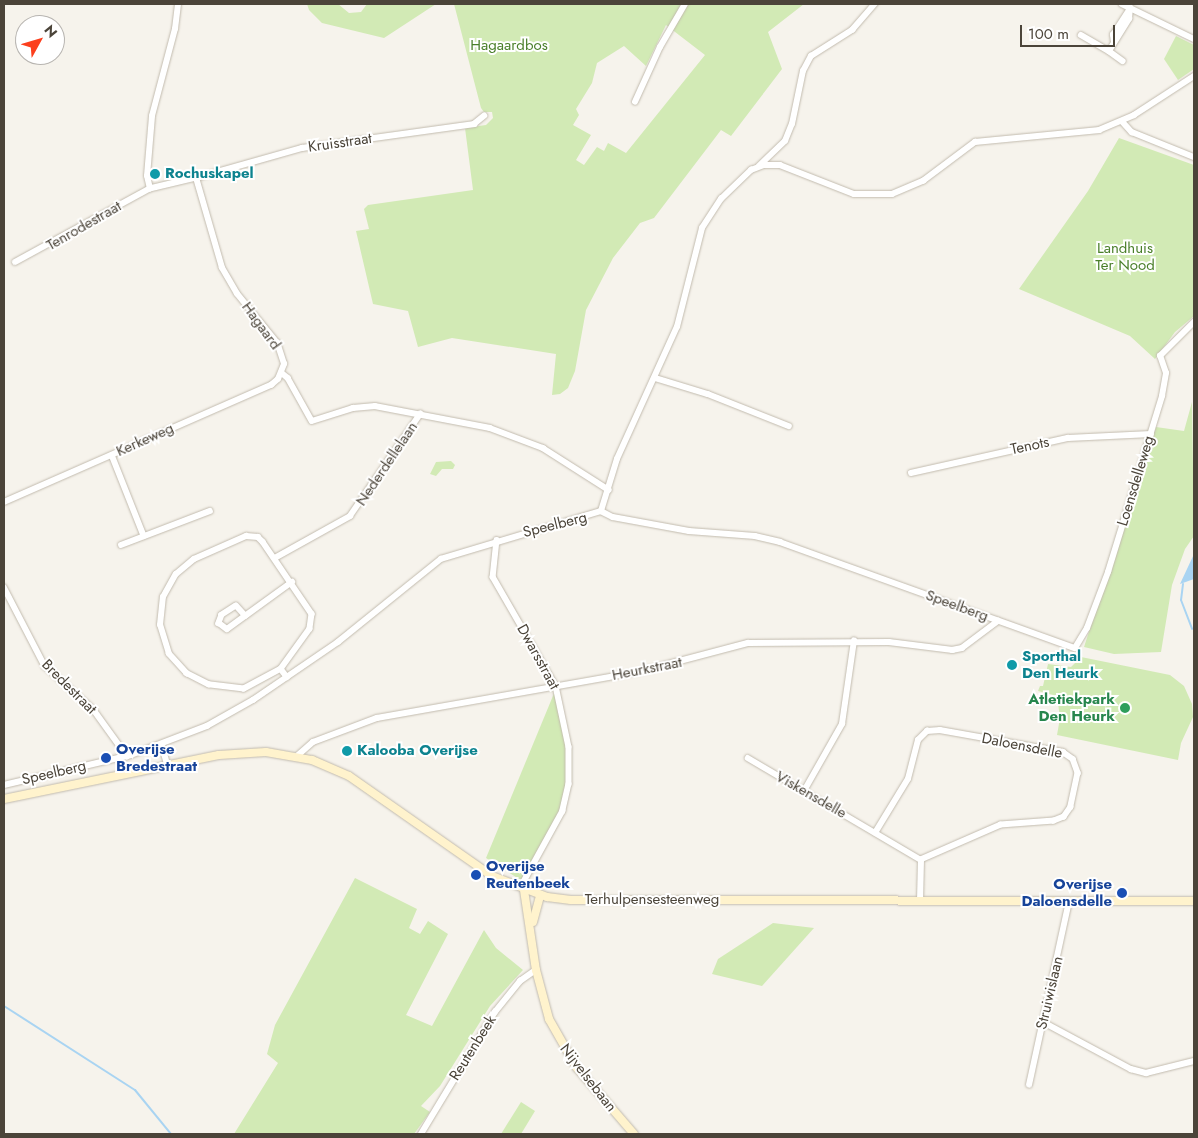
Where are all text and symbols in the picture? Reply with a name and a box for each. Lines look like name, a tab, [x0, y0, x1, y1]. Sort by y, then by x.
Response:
north arrow	[15, 15, 65, 65]
scale bar	[1023, 15, 1118, 47]
text: N	[40, 21, 62, 42]
text: 100 m	[1028, 23, 1069, 45]
park label: Hagaardbos	[470, 37, 548, 55]
street label: Kruisstraat	[307, 130, 373, 156]
place label: Rochuskapel	[165, 165, 254, 183]
marker: Rochuskapel	[149, 168, 161, 180]
street label: Tenrodestraat	[43, 197, 125, 255]
park label: Landhuis Ter Nood	[1095, 239, 1155, 274]
street label: Hagaard	[238, 299, 284, 353]
street label: Kerkeweg	[113, 419, 177, 461]
street label: Nederdellelaan	[352, 419, 422, 509]
street label: Tenots	[1009, 433, 1051, 459]
street label: Loensdelleweg	[1114, 434, 1158, 528]
street label: Speelberg	[521, 508, 589, 542]
street label: Speelberg	[923, 586, 991, 626]
street label: Dwarsstraat	[513, 621, 563, 693]
place label: Sporthal Den Heurk	[1022, 647, 1099, 682]
street label: Heurkstraat	[610, 653, 684, 685]
street label: Bredestraat	[38, 656, 100, 718]
marker: Sporthal Den Heurk	[1006, 659, 1018, 671]
place label: Atletiekpark Den Heurk	[1028, 690, 1115, 725]
marker: Atletiekpark Den Heurk	[1119, 702, 1131, 714]
street label: Daloensdelle	[980, 729, 1064, 763]
place label: Overijse Bredestraat	[116, 740, 197, 775]
place label: Kalooba Overijse	[357, 742, 478, 760]
marker: Kalooba Overijse	[341, 745, 353, 757]
marker: Overijse Bredestraat	[100, 752, 112, 764]
street label: Speelberg	[20, 757, 88, 789]
street label: Viskensdelle	[772, 768, 850, 822]
place label: Overijse Reutenbeek	[486, 857, 570, 892]
marker: Overijse Reutenbeek	[470, 869, 482, 881]
place label: Overijse Daloensdelle	[1021, 875, 1112, 910]
marker: Overijse Daloensdelle	[1116, 887, 1128, 899]
street label: Terhulpensesteenweg	[585, 891, 719, 909]
street label: Struiwislaan	[1033, 955, 1067, 1031]
street label: Reutenbeek	[446, 1012, 500, 1084]
street label: Nijvelsebaan	[556, 1040, 620, 1116]

